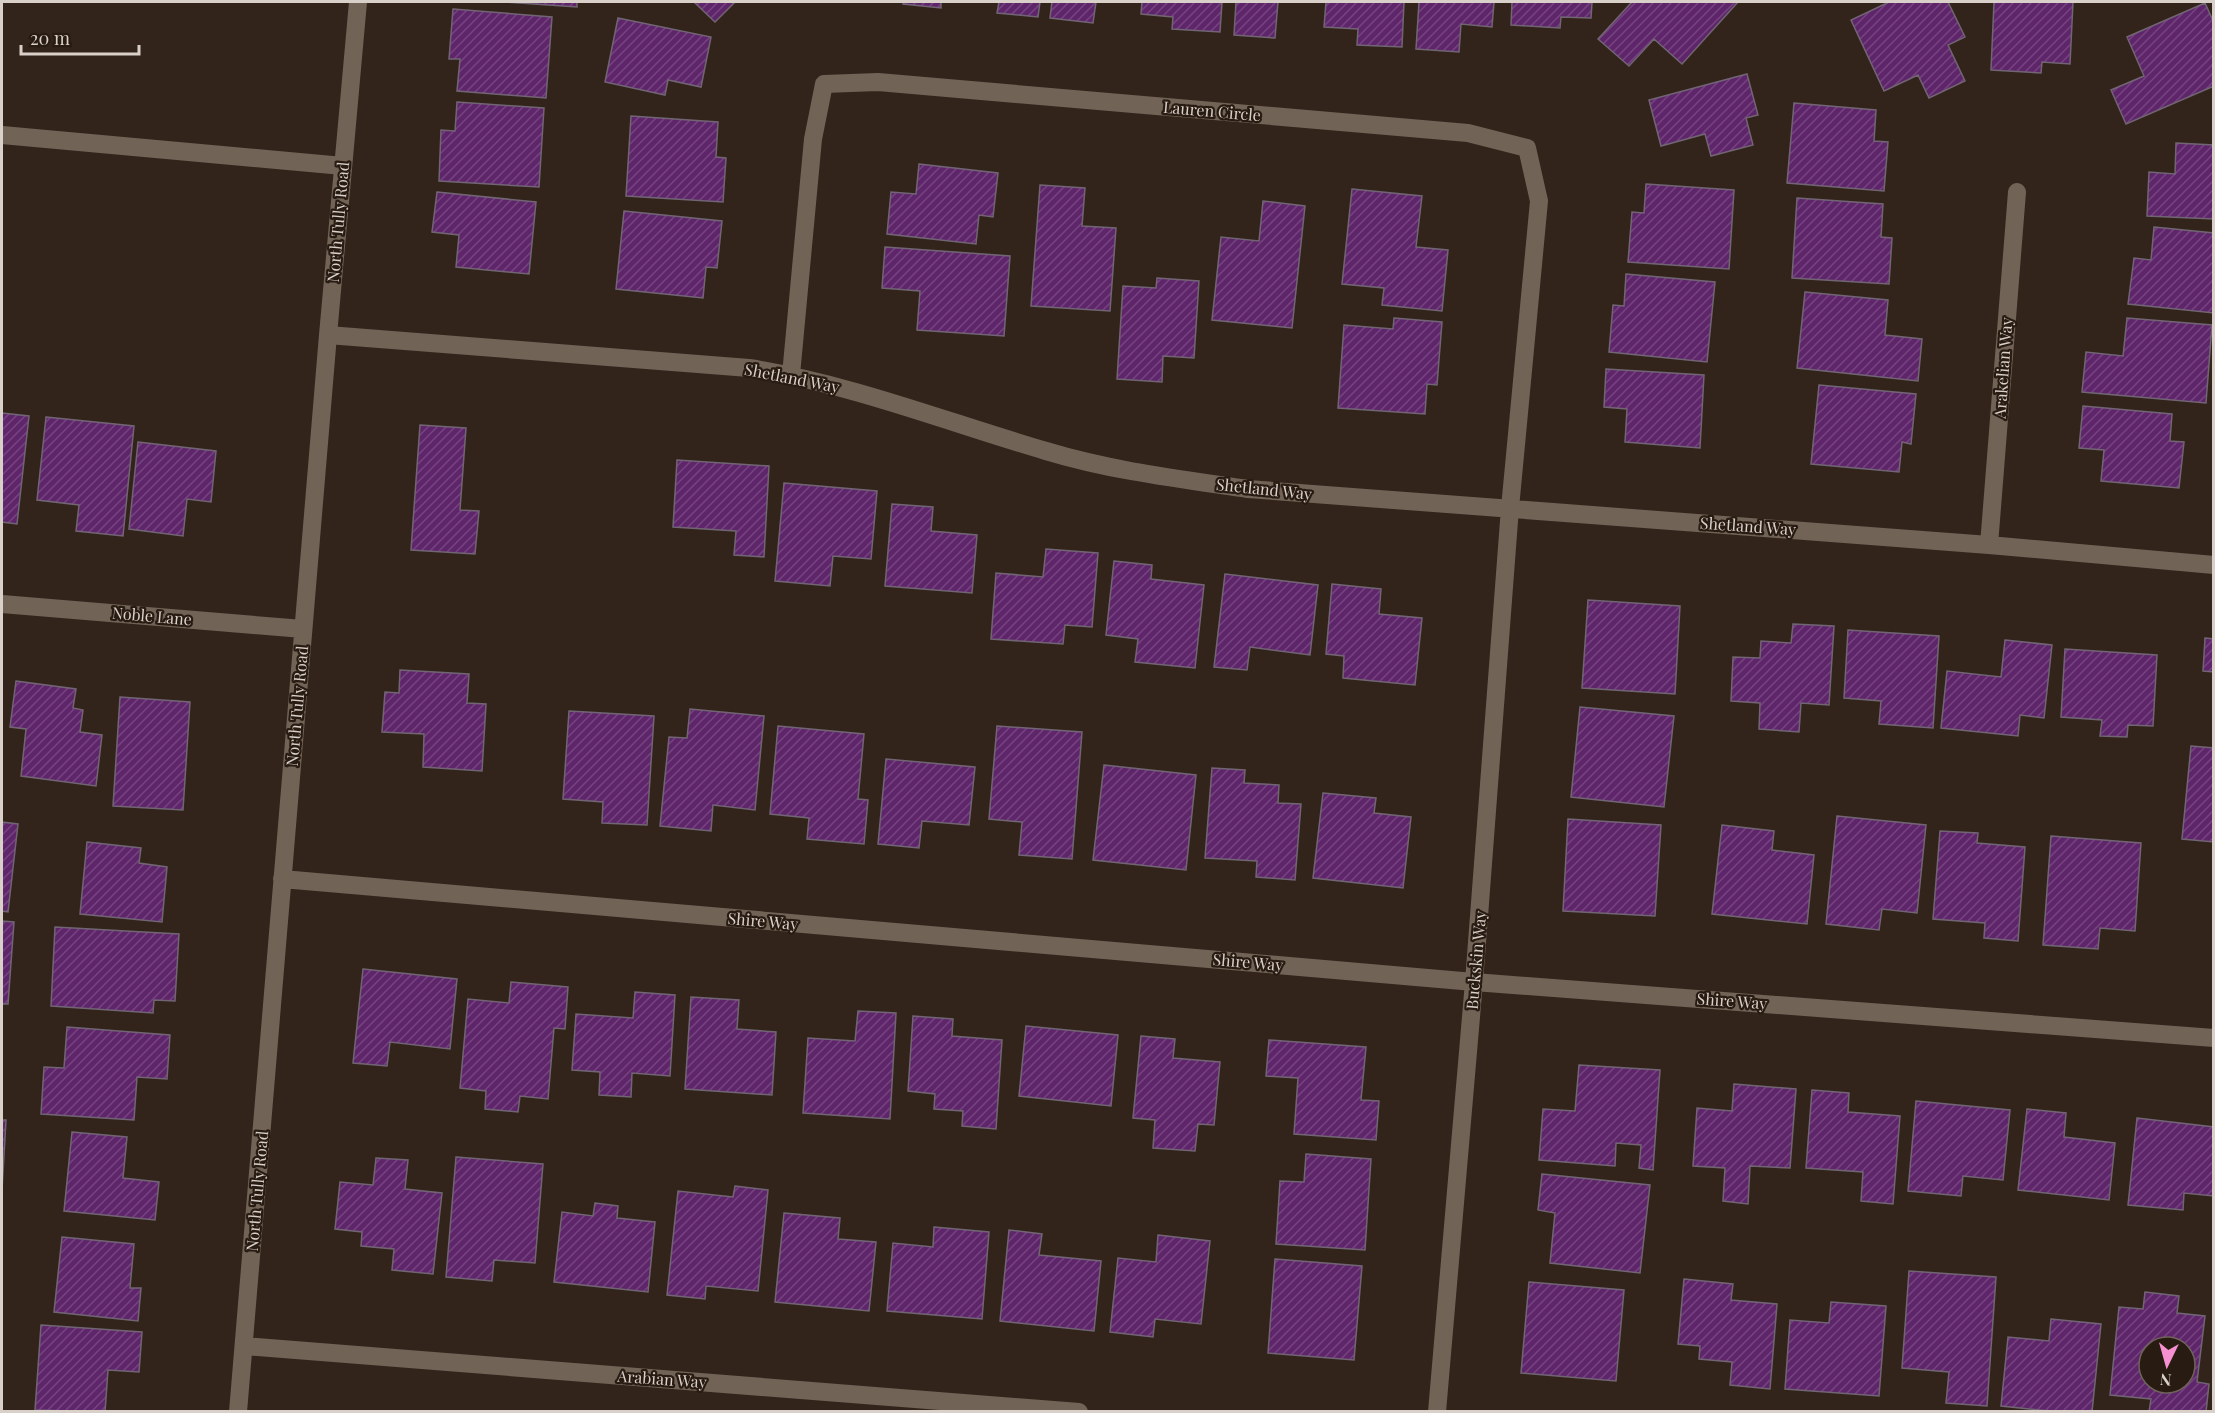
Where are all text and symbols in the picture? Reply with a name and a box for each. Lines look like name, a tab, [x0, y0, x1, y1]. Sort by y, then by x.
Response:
scale bar	[21, 18, 140, 56]
text: 20 m	[30, 26, 70, 50]
street label: Lauren Circle	[1162, 96, 1262, 125]
street label: North Tully Road	[322, 161, 353, 283]
street label: Arakelian Way	[1988, 317, 2017, 420]
street label: Shetland Way	[743, 358, 841, 397]
street label: Shetland Way	[1215, 473, 1313, 504]
street label: Shetland Way	[1699, 512, 1797, 539]
street label: Noble Lane	[111, 602, 193, 629]
street label: North Tully Road	[281, 645, 312, 767]
street label: Shire Way	[727, 907, 799, 934]
street label: Buckskin Way	[1461, 910, 1490, 1010]
street label: Shire Way	[1212, 948, 1284, 975]
street label: Shire Way	[1696, 988, 1768, 1013]
street label: North Tully Road	[241, 1130, 272, 1252]
north arrow	[2137, 1335, 2197, 1395]
street label: Arabian Way	[616, 1365, 707, 1392]
text: N	[2159, 1369, 2172, 1391]

